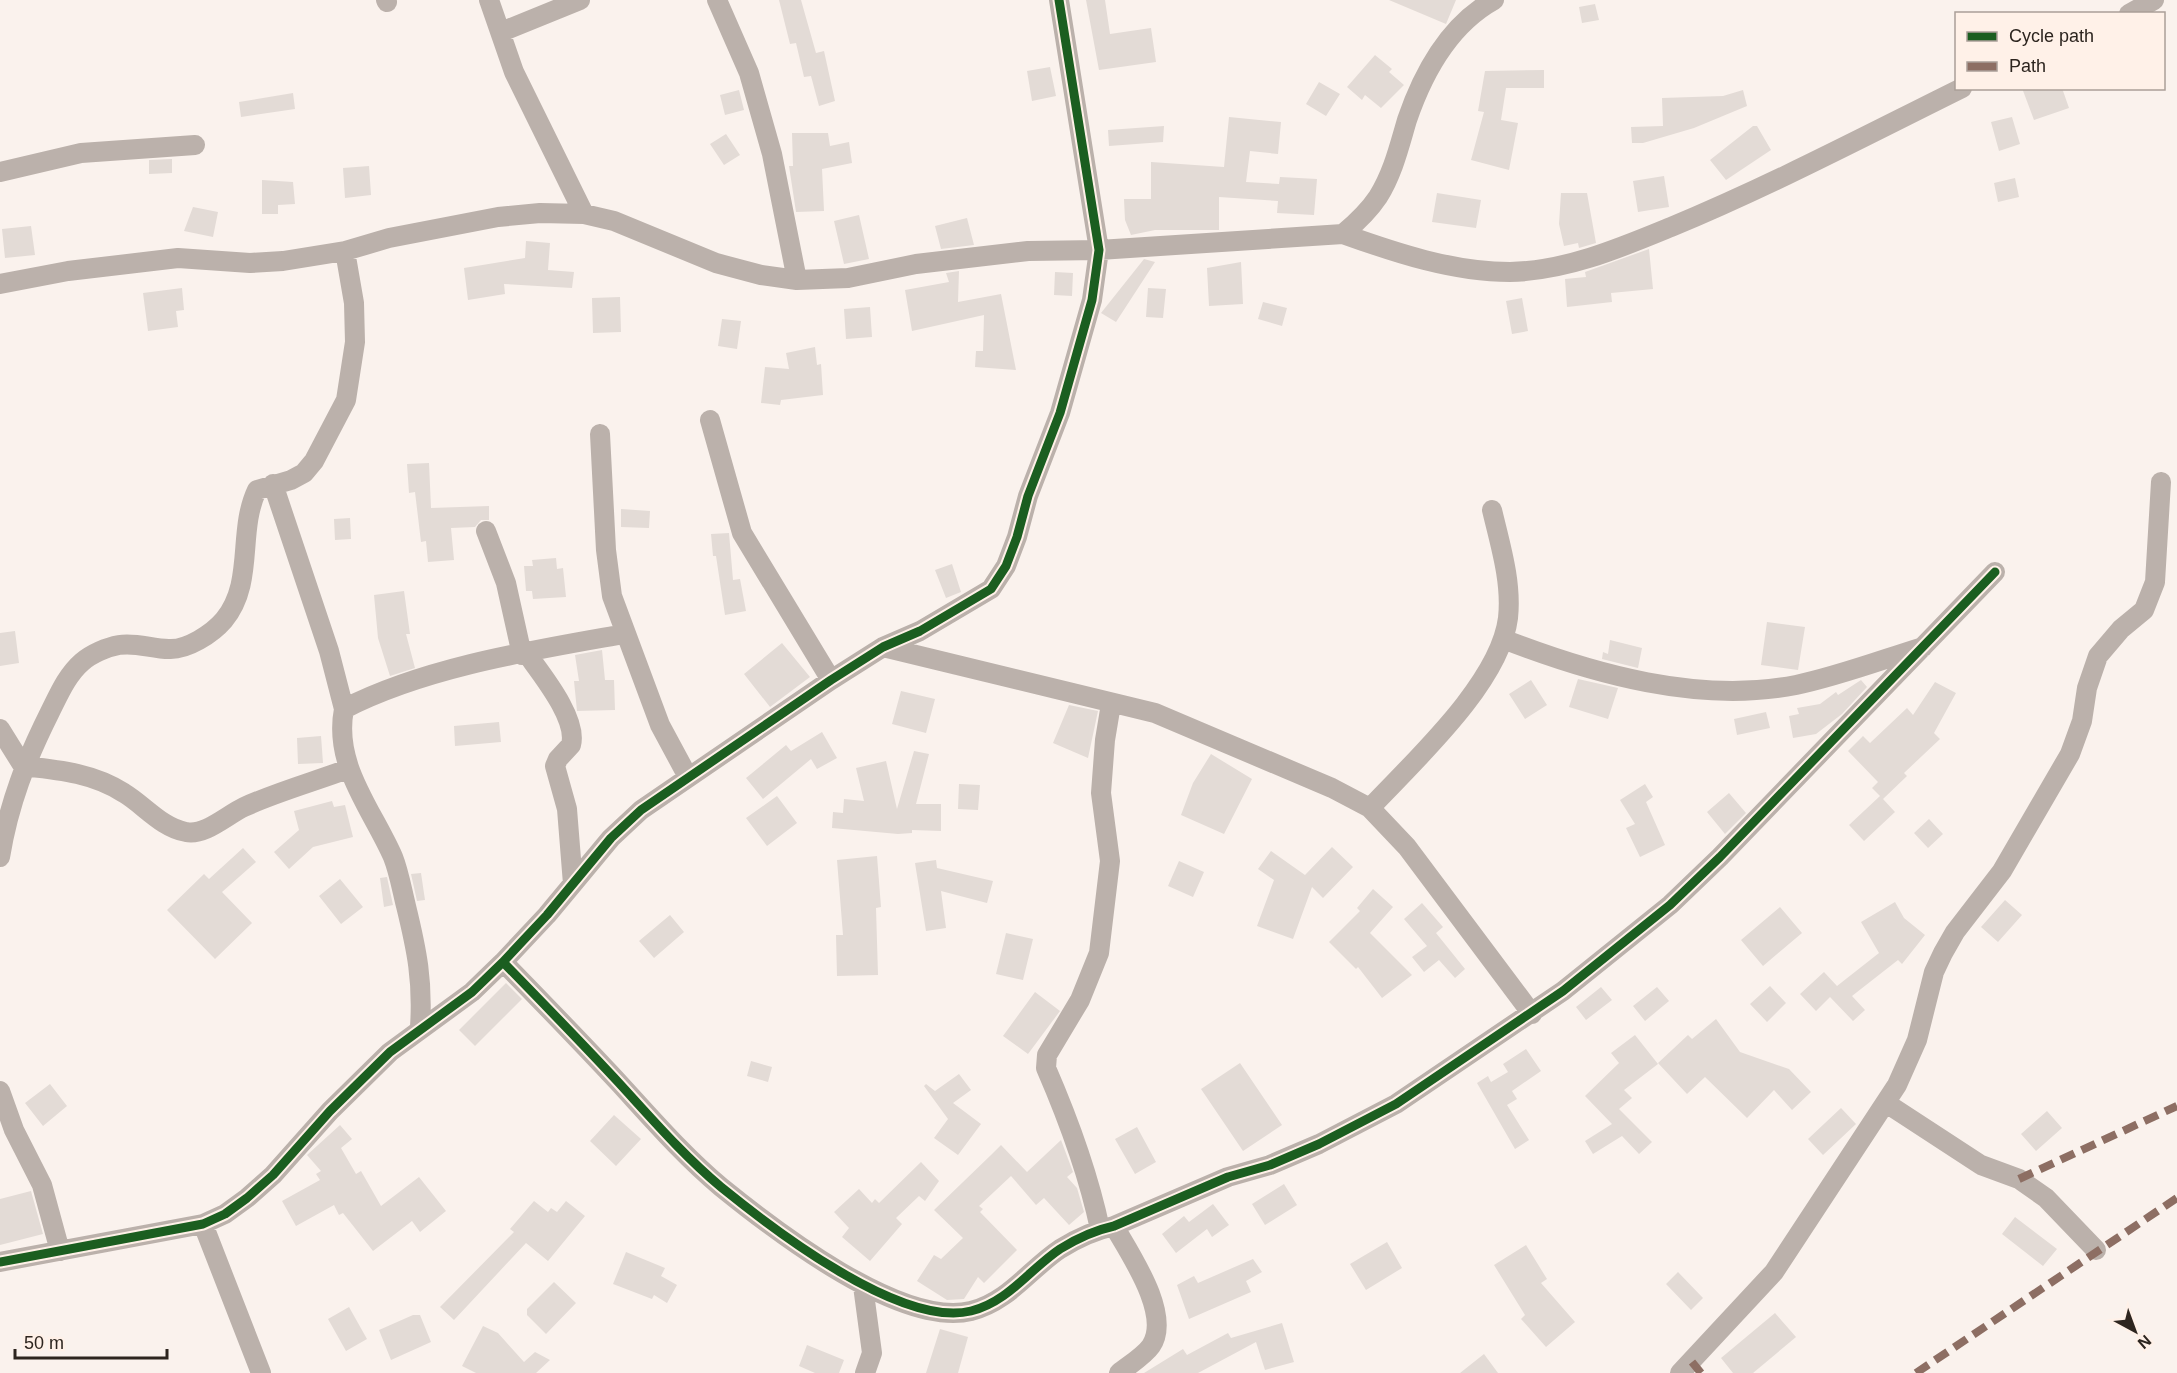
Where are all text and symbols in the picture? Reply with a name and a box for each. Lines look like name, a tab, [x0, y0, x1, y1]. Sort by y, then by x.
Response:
legend	[1955, 12, 2165, 90]
text: Cycle path	[2009, 26, 2094, 46]
text: Path	[2009, 56, 2046, 76]
north arrow	[2105, 1301, 2165, 1361]
scale bar	[15, 1322, 166, 1360]
text: N	[2135, 1332, 2154, 1352]
text: 50 m	[24, 1333, 64, 1353]

